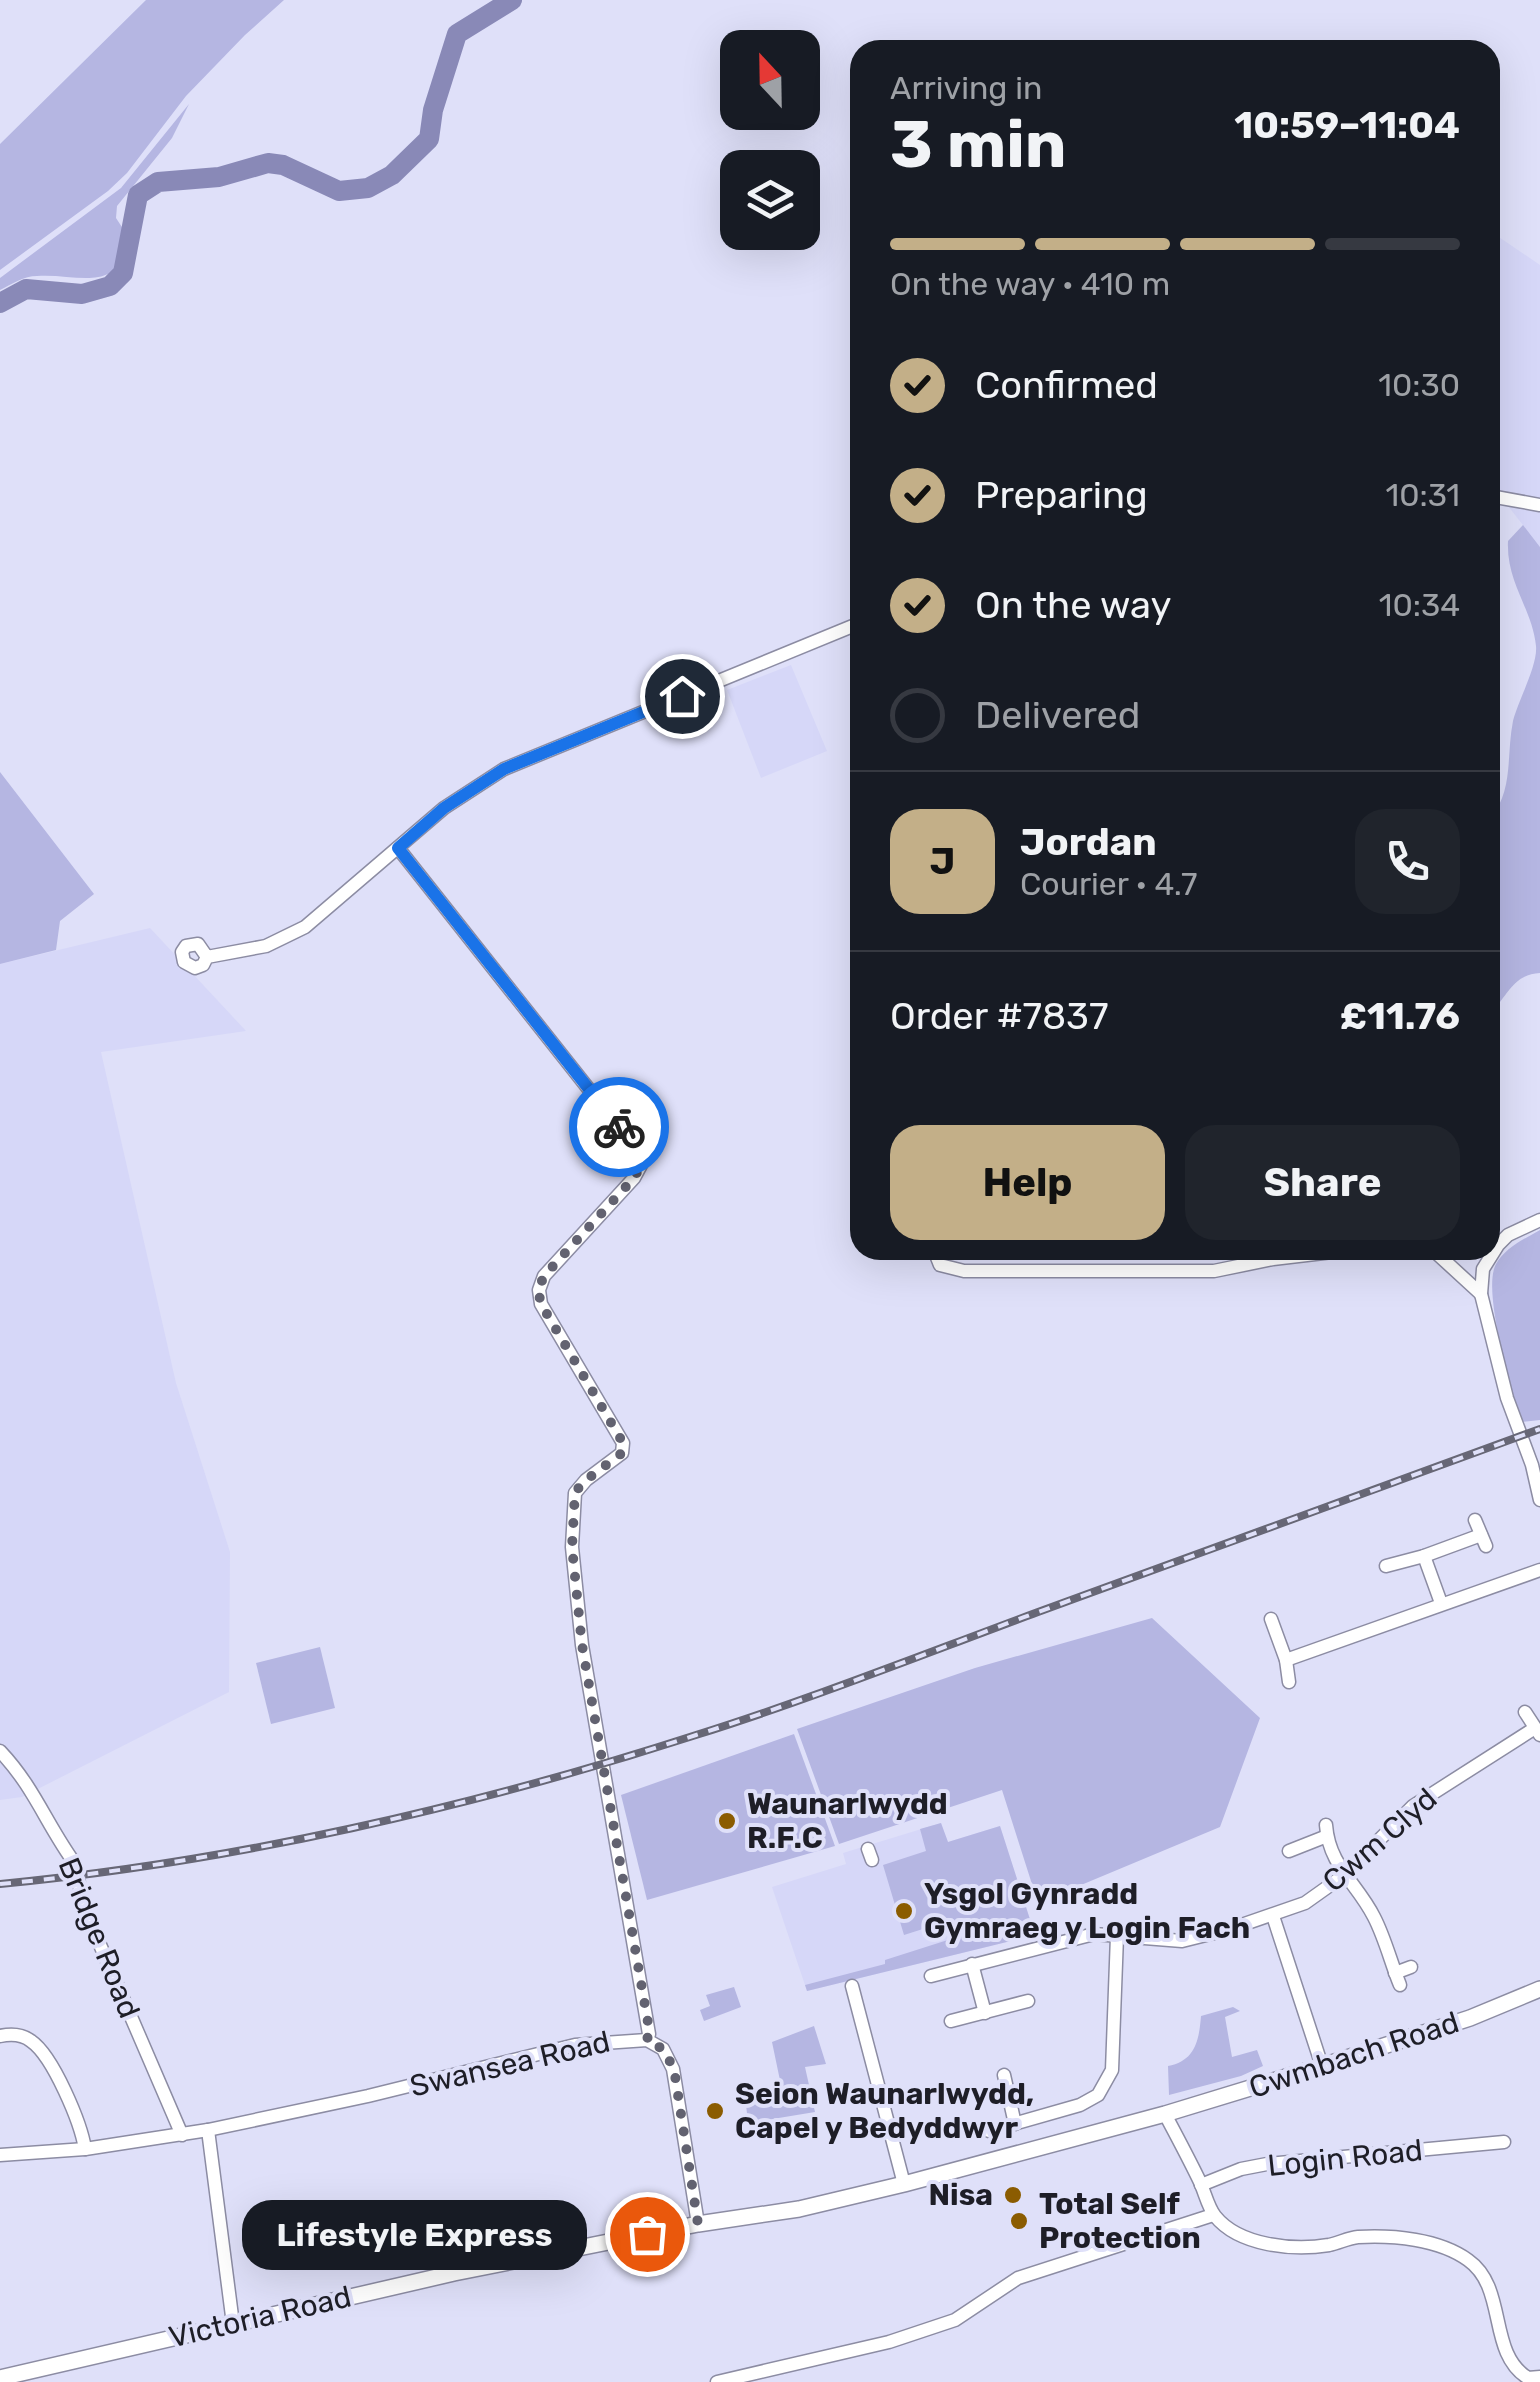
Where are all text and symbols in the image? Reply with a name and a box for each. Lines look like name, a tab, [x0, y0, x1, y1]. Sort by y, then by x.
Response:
north arrow	[720, 30, 820, 130]
map controls	[720, 30, 820, 250]
text: Arriving in	[890, 69, 1042, 107]
text: 10:59–11:04	[1234, 102, 1460, 148]
text: 3 min	[890, 106, 1067, 183]
button: layers	[720, 150, 820, 250]
text: On the way · 410 m	[890, 265, 1170, 303]
icon: check	[890, 358, 945, 413]
text: Confirmed	[975, 362, 1158, 408]
text: 10:30	[1378, 366, 1460, 404]
icon: check	[890, 468, 945, 523]
text: Preparing	[975, 472, 1148, 518]
text: 10:31	[1385, 476, 1460, 514]
icon: check	[890, 578, 945, 633]
text: On the way	[975, 582, 1171, 628]
text: 10:34	[1379, 586, 1460, 624]
pin	[640, 654, 725, 739]
icon: home	[655, 669, 710, 724]
text: Delivered	[975, 692, 1140, 738]
button: phone	[1355, 809, 1460, 914]
text: Jordan	[1020, 819, 1157, 865]
text: J	[930, 838, 955, 884]
text: Courier · 4.7	[1020, 865, 1197, 903]
text: Order #7837	[890, 993, 1108, 1039]
text: £11.76	[1340, 993, 1460, 1039]
courier	[569, 1077, 669, 1177]
icon: bike	[592, 1100, 647, 1155]
button: Help	[890, 1125, 1165, 1240]
button: Share	[1185, 1125, 1460, 1240]
street label: Cwm Clyd	[1316, 1781, 1444, 1899]
place label: Waunarlwydd R.F.C	[747, 1786, 948, 1856]
marker: Waunarlwydd R.F.C	[716, 1810, 738, 1832]
street label: Bridge Road	[51, 1853, 147, 2023]
place label: Ysgol Gynradd Gymraeg y Login Fach	[924, 1876, 1250, 1946]
marker: Ysgol Gynradd Gymraeg y Login Fach	[893, 1900, 915, 1922]
street label: Cwmbach Road	[1245, 2004, 1463, 2106]
street label: Swansea Road	[407, 2024, 613, 2104]
place label: Seion Waunarlwydd, Capel y Bedyddwyr	[735, 2076, 1034, 2146]
marker: Seion Waunarlwydd, Capel y Bedyddwyr	[704, 2100, 726, 2122]
street label: Login Road	[1266, 2132, 1424, 2184]
place label: Nisa	[929, 2177, 993, 2213]
marker: Nisa	[1002, 2184, 1024, 2206]
place label: Total Self Protection	[1039, 2186, 1201, 2256]
pin	[605, 2192, 690, 2277]
callout: Lifestyle Express	[242, 2199, 587, 2269]
icon: bag	[620, 2207, 675, 2262]
marker: Total Self Protection	[1008, 2210, 1030, 2232]
text: Lifestyle Express	[276, 2216, 553, 2254]
street label: Victoria Road	[165, 2279, 355, 2355]

